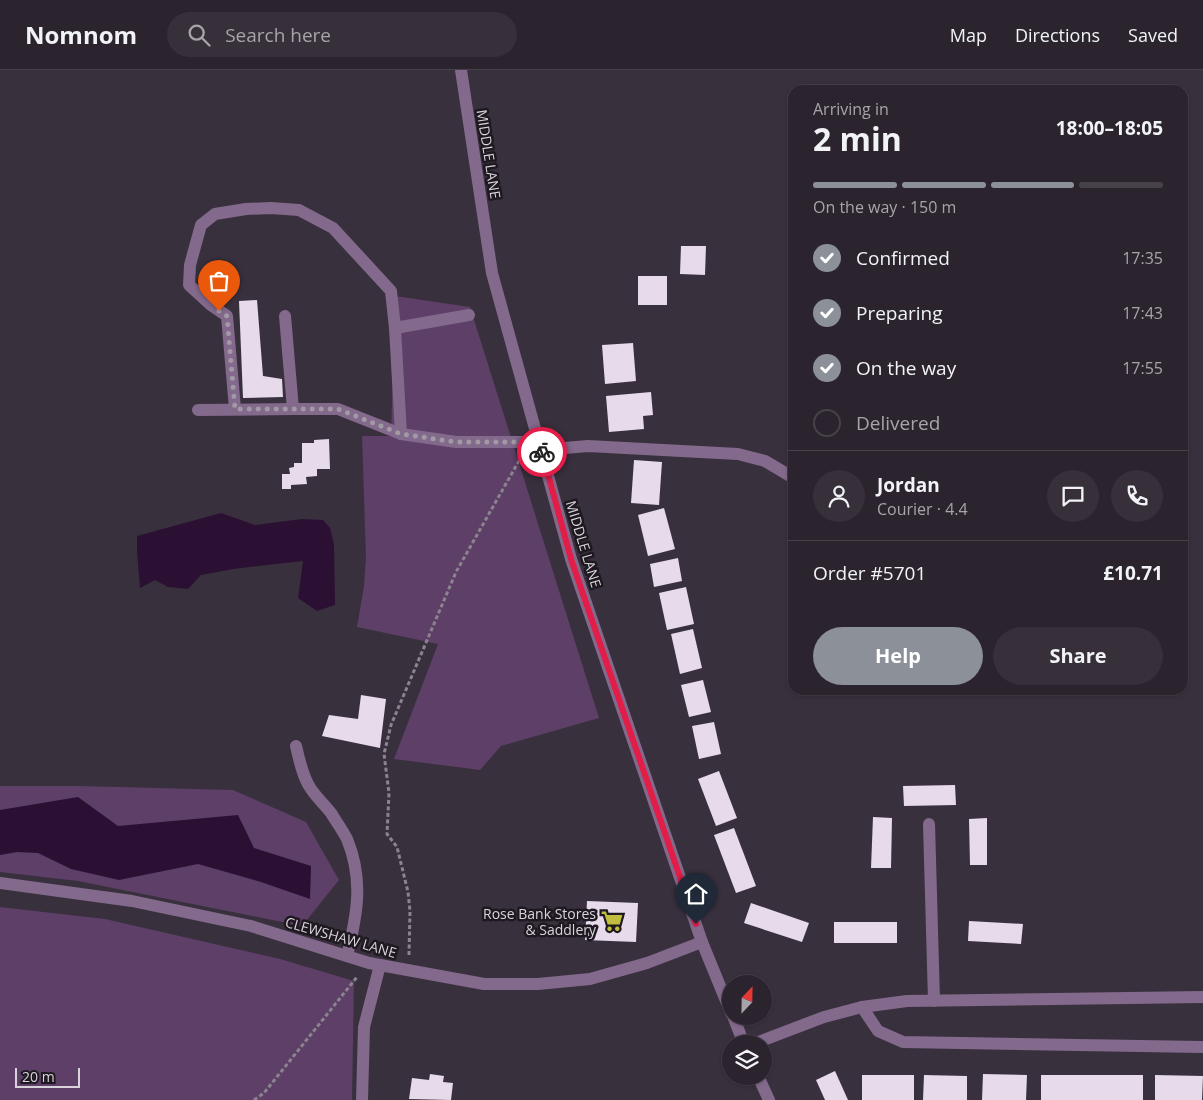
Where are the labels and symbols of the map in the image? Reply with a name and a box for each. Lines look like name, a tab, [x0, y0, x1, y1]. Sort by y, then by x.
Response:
street label: MIDDLE LANE	[473, 108, 505, 200]
pin	[198, 260, 240, 311]
courier	[517, 427, 567, 477]
street label: MIDDLE LANE	[562, 498, 606, 590]
pin	[675, 873, 717, 924]
place label: Rose Bank Stores & Saddlery	[483, 904, 597, 939]
supermarket icon: Rose Bank Stores & Saddlery	[599, 908, 625, 934]
street label: CLEWSHAW LANE	[283, 912, 399, 962]
north arrow	[722, 975, 772, 1025]
scale bar	[15, 1065, 80, 1088]

